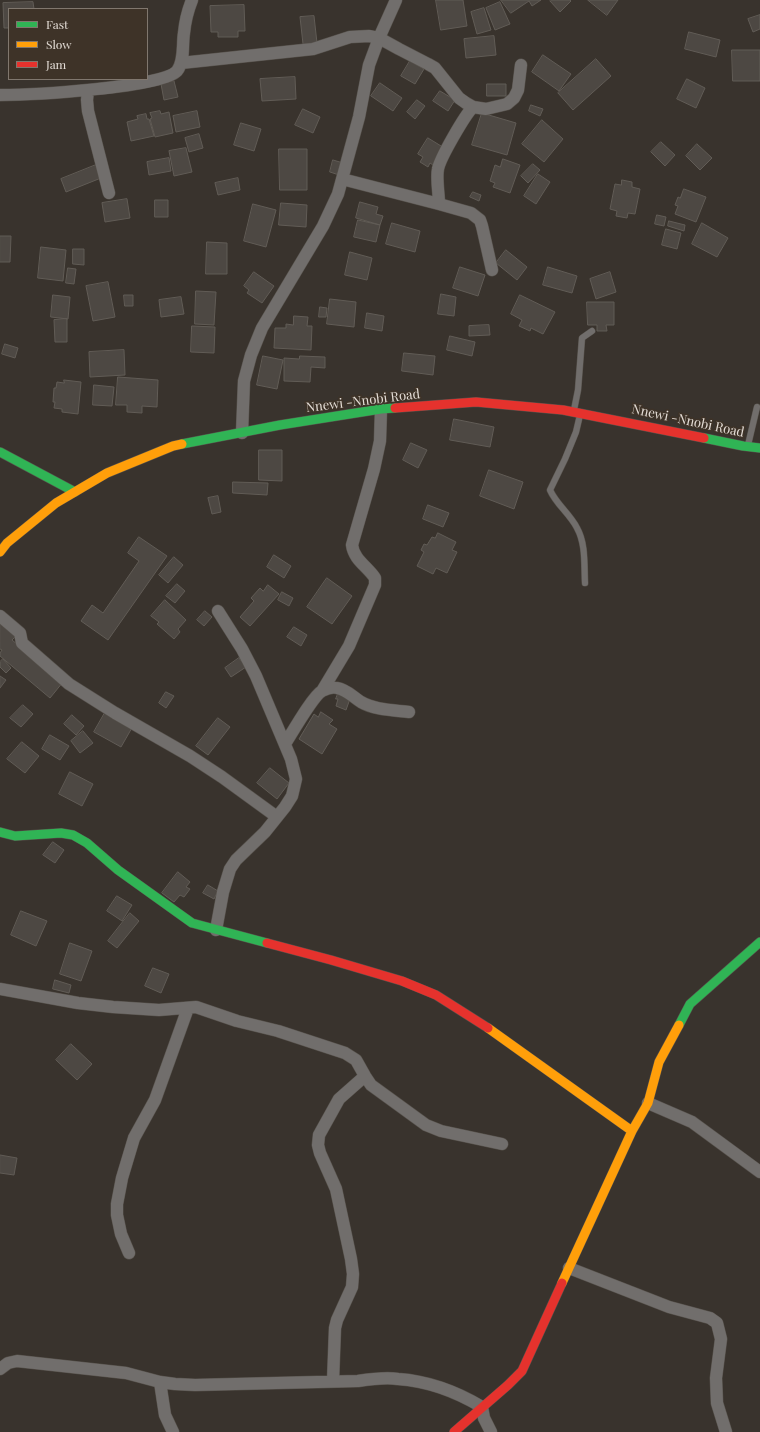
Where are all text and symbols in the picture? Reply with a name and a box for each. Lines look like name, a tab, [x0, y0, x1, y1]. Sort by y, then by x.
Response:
legend	[8, 8, 148, 80]
text: Fast	[46, 16, 68, 32]
text: Slow	[46, 36, 72, 52]
text: Jam	[46, 56, 66, 72]
street label: Nnewi -Nnobi Road	[305, 386, 421, 416]
street label: Nnewi -Nnobi Road	[630, 401, 746, 441]

